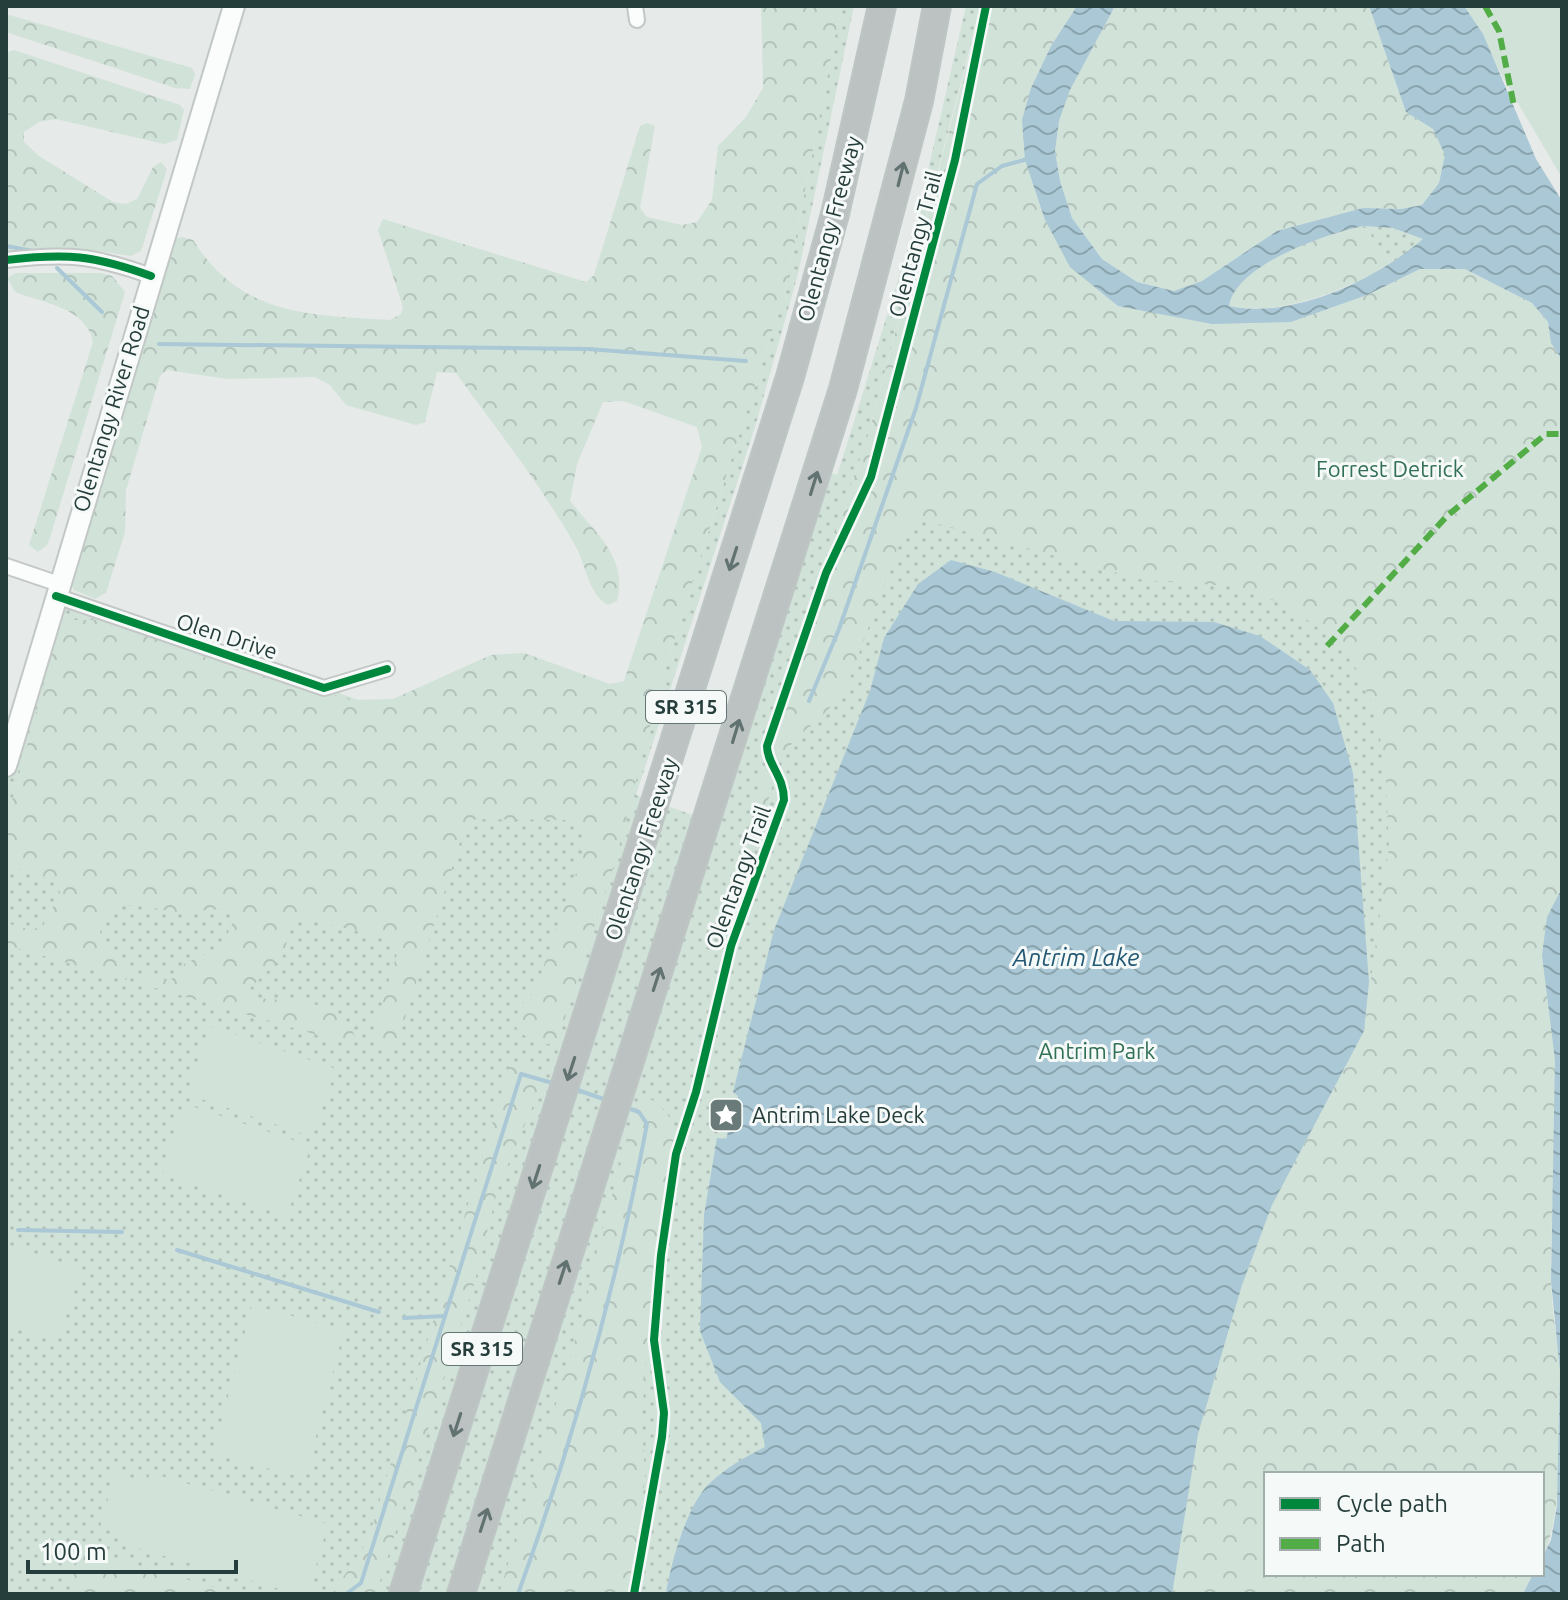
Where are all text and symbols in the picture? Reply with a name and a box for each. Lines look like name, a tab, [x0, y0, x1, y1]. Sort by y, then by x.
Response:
street label: Olentangy Freeway	[792, 133, 865, 324]
one-way arrow	[894, 162, 909, 187]
street label: Olentangy Trail	[883, 168, 946, 320]
street label: Olentangy River Road	[67, 303, 154, 515]
park label: Forrest Detrick	[1316, 456, 1464, 481]
one-way arrow	[807, 470, 822, 496]
one-way arrow	[725, 545, 740, 571]
street label: Olen Drive	[174, 607, 281, 664]
road number: SR 315	[646, 691, 726, 723]
one-way arrow	[729, 718, 744, 744]
street label: Olentangy Freeway	[599, 754, 682, 944]
street label: Olentangy Trail	[700, 802, 775, 952]
water label: Antrim Lake	[1012, 944, 1139, 971]
one-way arrow	[650, 966, 665, 992]
park label: Antrim Park	[1039, 1038, 1155, 1063]
one-way arrow	[562, 1057, 577, 1082]
place icon: Antrim Lake Deck	[707, 1096, 745, 1134]
place label: Antrim Lake Deck	[752, 1102, 925, 1127]
one-way arrow	[528, 1164, 543, 1190]
one-way arrow	[557, 1260, 571, 1285]
road number: SR 315	[442, 1333, 522, 1365]
one-way arrow	[449, 1412, 463, 1437]
legend	[1264, 1472, 1544, 1576]
text: Cycle path	[1336, 1490, 1448, 1517]
one-way arrow	[478, 1507, 493, 1532]
scale bar	[28, 1524, 236, 1574]
text: Path	[1336, 1530, 1386, 1557]
text: 100 m	[40, 1538, 107, 1565]

